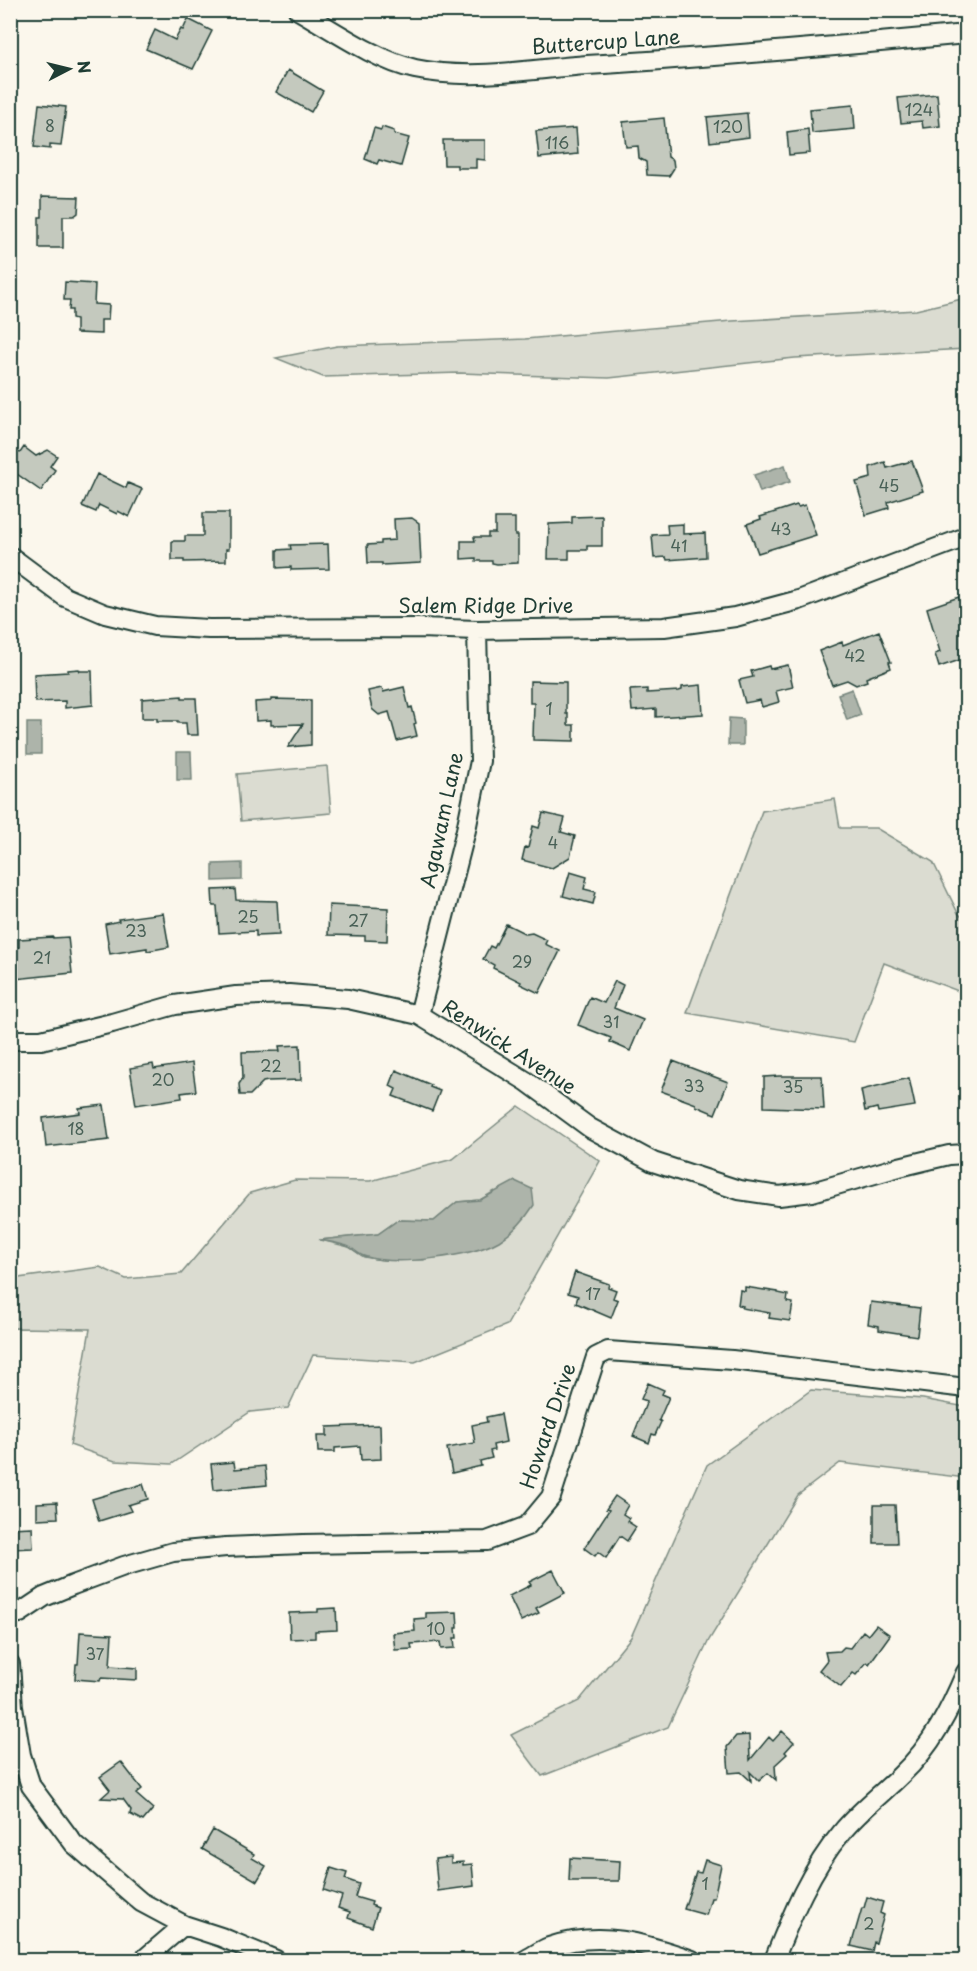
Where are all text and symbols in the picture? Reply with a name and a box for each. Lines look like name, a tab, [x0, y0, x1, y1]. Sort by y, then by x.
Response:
street label: Buttercup Lane	[531, 21, 681, 61]
north arrow	[39, 39, 99, 99]
text: N	[72, 59, 98, 75]
house number: 124	[905, 97, 933, 121]
house number: 8	[45, 113, 55, 137]
house number: 120	[713, 114, 743, 138]
house number: 116	[545, 130, 569, 154]
house number: 45	[879, 473, 899, 497]
house number: 43	[771, 516, 791, 540]
house number: 41	[671, 533, 687, 557]
street label: Salem Ridge Drive	[399, 590, 573, 620]
house number: 42	[844, 643, 866, 667]
house number: 1	[545, 696, 553, 720]
street label: Agawam Lane	[412, 749, 470, 891]
house number: 4	[548, 830, 558, 854]
house number: 25	[237, 904, 259, 928]
house number: 27	[348, 908, 368, 932]
house number: 23	[125, 918, 147, 942]
house number: 21	[33, 945, 51, 969]
house number: 29	[512, 949, 532, 973]
street label: Renwick Avenue	[436, 991, 583, 1101]
house number: 31	[603, 1009, 619, 1033]
house number: 22	[260, 1053, 282, 1077]
house number: 20	[152, 1067, 174, 1091]
house number: 33	[683, 1073, 705, 1097]
house number: 35	[783, 1074, 803, 1098]
house number: 18	[67, 1116, 85, 1140]
house number: 17	[585, 1281, 601, 1305]
street label: Howard Drive	[512, 1359, 583, 1493]
house number: 10	[427, 1616, 445, 1640]
house number: 37	[86, 1641, 105, 1665]
house number: 1	[701, 1871, 709, 1895]
house number: 2	[863, 1911, 875, 1935]

